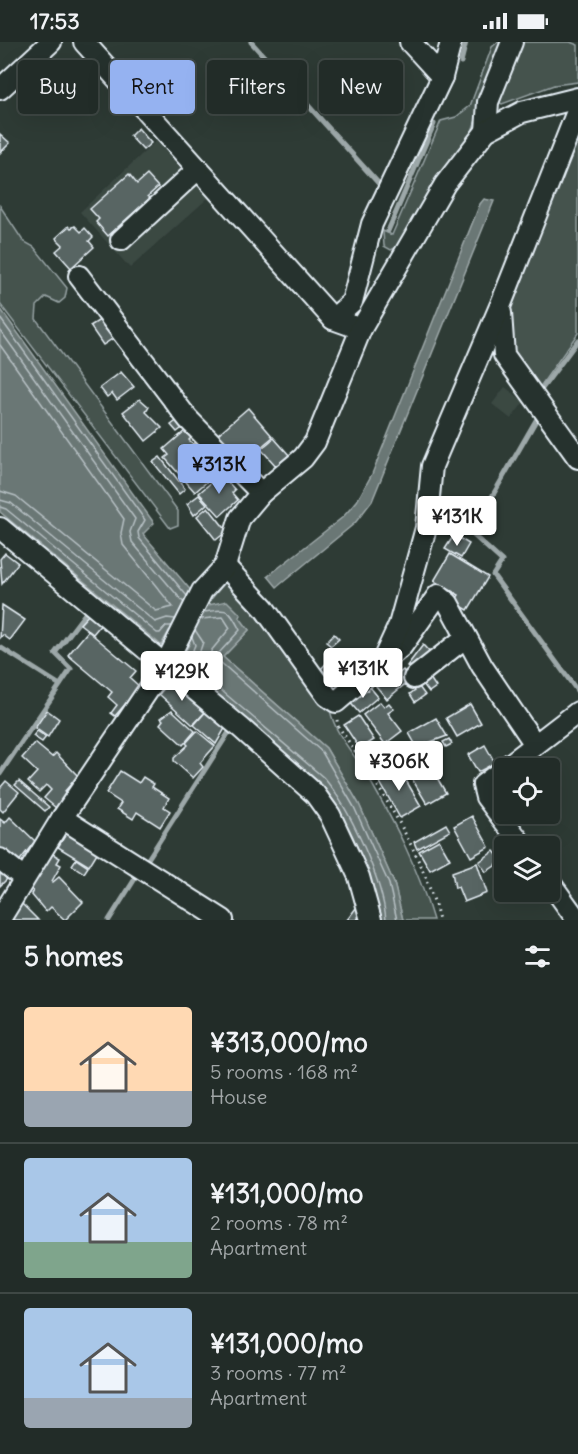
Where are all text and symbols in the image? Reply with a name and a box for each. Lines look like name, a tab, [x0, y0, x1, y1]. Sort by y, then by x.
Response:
text: 17:53	[30, 7, 80, 35]
chip: Buy	[18, 60, 98, 114]
chip: Rent	[110, 60, 195, 114]
chip: Filters	[207, 60, 307, 114]
chip: New	[319, 60, 403, 114]
pin: ¥313K	[177, 444, 261, 495]
text: ¥313K	[192, 451, 246, 476]
pin: ¥131K	[415, 496, 499, 547]
text: ¥131K	[431, 503, 483, 528]
pin: ¥131K	[321, 648, 405, 699]
pin: ¥129K	[140, 651, 224, 702]
text: ¥131K	[337, 655, 389, 680]
text: ¥129K	[155, 658, 209, 683]
pin: ¥306K	[357, 741, 441, 792]
text: ¥306K	[369, 748, 429, 773]
map controls	[494, 758, 560, 902]
button: locate	[494, 758, 560, 824]
button: layers	[494, 836, 560, 902]
text: 5 homes	[24, 940, 123, 973]
icon: filters	[521, 940, 554, 973]
text: ¥313,000/mo	[210, 1026, 368, 1059]
icon: home	[72, 1031, 144, 1103]
text: 5 rooms · 168 m²	[210, 1059, 358, 1084]
text: House	[210, 1084, 267, 1109]
text: ¥131,000/mo	[210, 1177, 363, 1210]
icon: home	[72, 1182, 144, 1254]
text: 2 rooms · 78 m²	[210, 1210, 348, 1235]
text: Apartment	[210, 1235, 307, 1260]
text: ¥131,000/mo	[210, 1327, 363, 1360]
icon: home	[72, 1332, 144, 1404]
text: 3 rooms · 77 m²	[210, 1360, 347, 1385]
text: Apartment	[210, 1385, 307, 1410]

